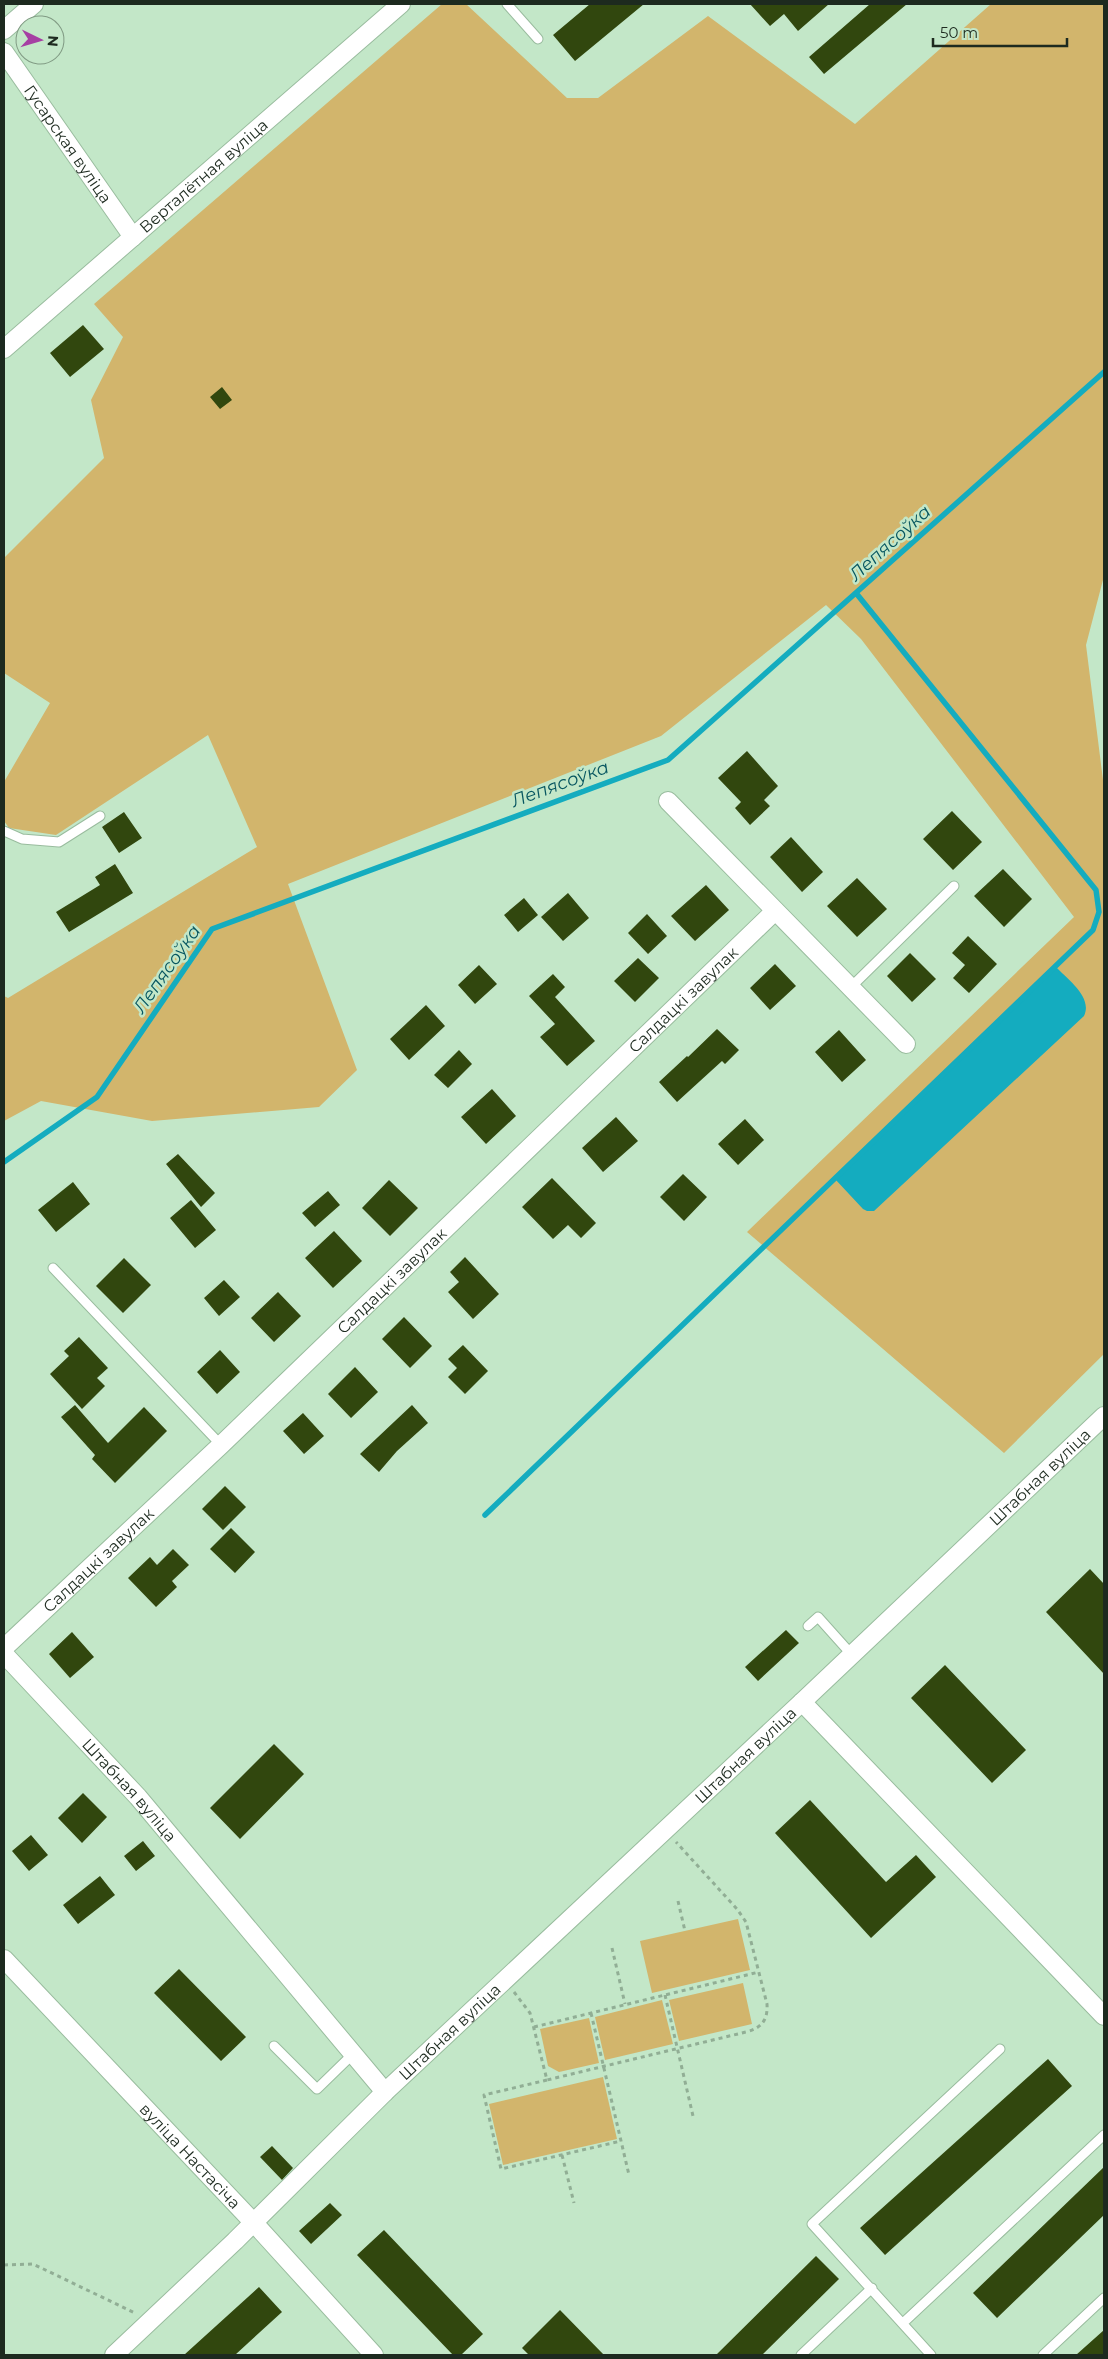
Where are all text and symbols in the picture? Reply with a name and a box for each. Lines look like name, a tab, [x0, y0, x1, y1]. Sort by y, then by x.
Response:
north arrow	[15, 15, 65, 65]
scale bar	[933, 15, 1067, 47]
text: 50 m	[940, 23, 978, 42]
text: N	[43, 35, 62, 48]
street label: Гусарская вуліца	[20, 81, 115, 207]
street label: Верталётная вуліца	[136, 115, 272, 237]
water label: Лепясоўка	[844, 501, 935, 586]
water label: Лепясоўка	[507, 756, 612, 812]
water label: Лепясоўка	[128, 921, 205, 1018]
street label: Салдацкі завулак	[625, 943, 743, 1057]
street label: Салдацкі завулак	[333, 1224, 451, 1338]
street label: Штабная вуліца	[986, 1425, 1095, 1530]
street label: Салдацкі завулак	[39, 1504, 158, 1616]
street label: Штабная вуліца	[691, 1703, 800, 1807]
street label: Штабная вуліца	[78, 1735, 180, 1846]
street label: Штабная вуліца	[395, 1980, 505, 2084]
street label: вуліца Настасіча	[136, 2100, 244, 2213]

